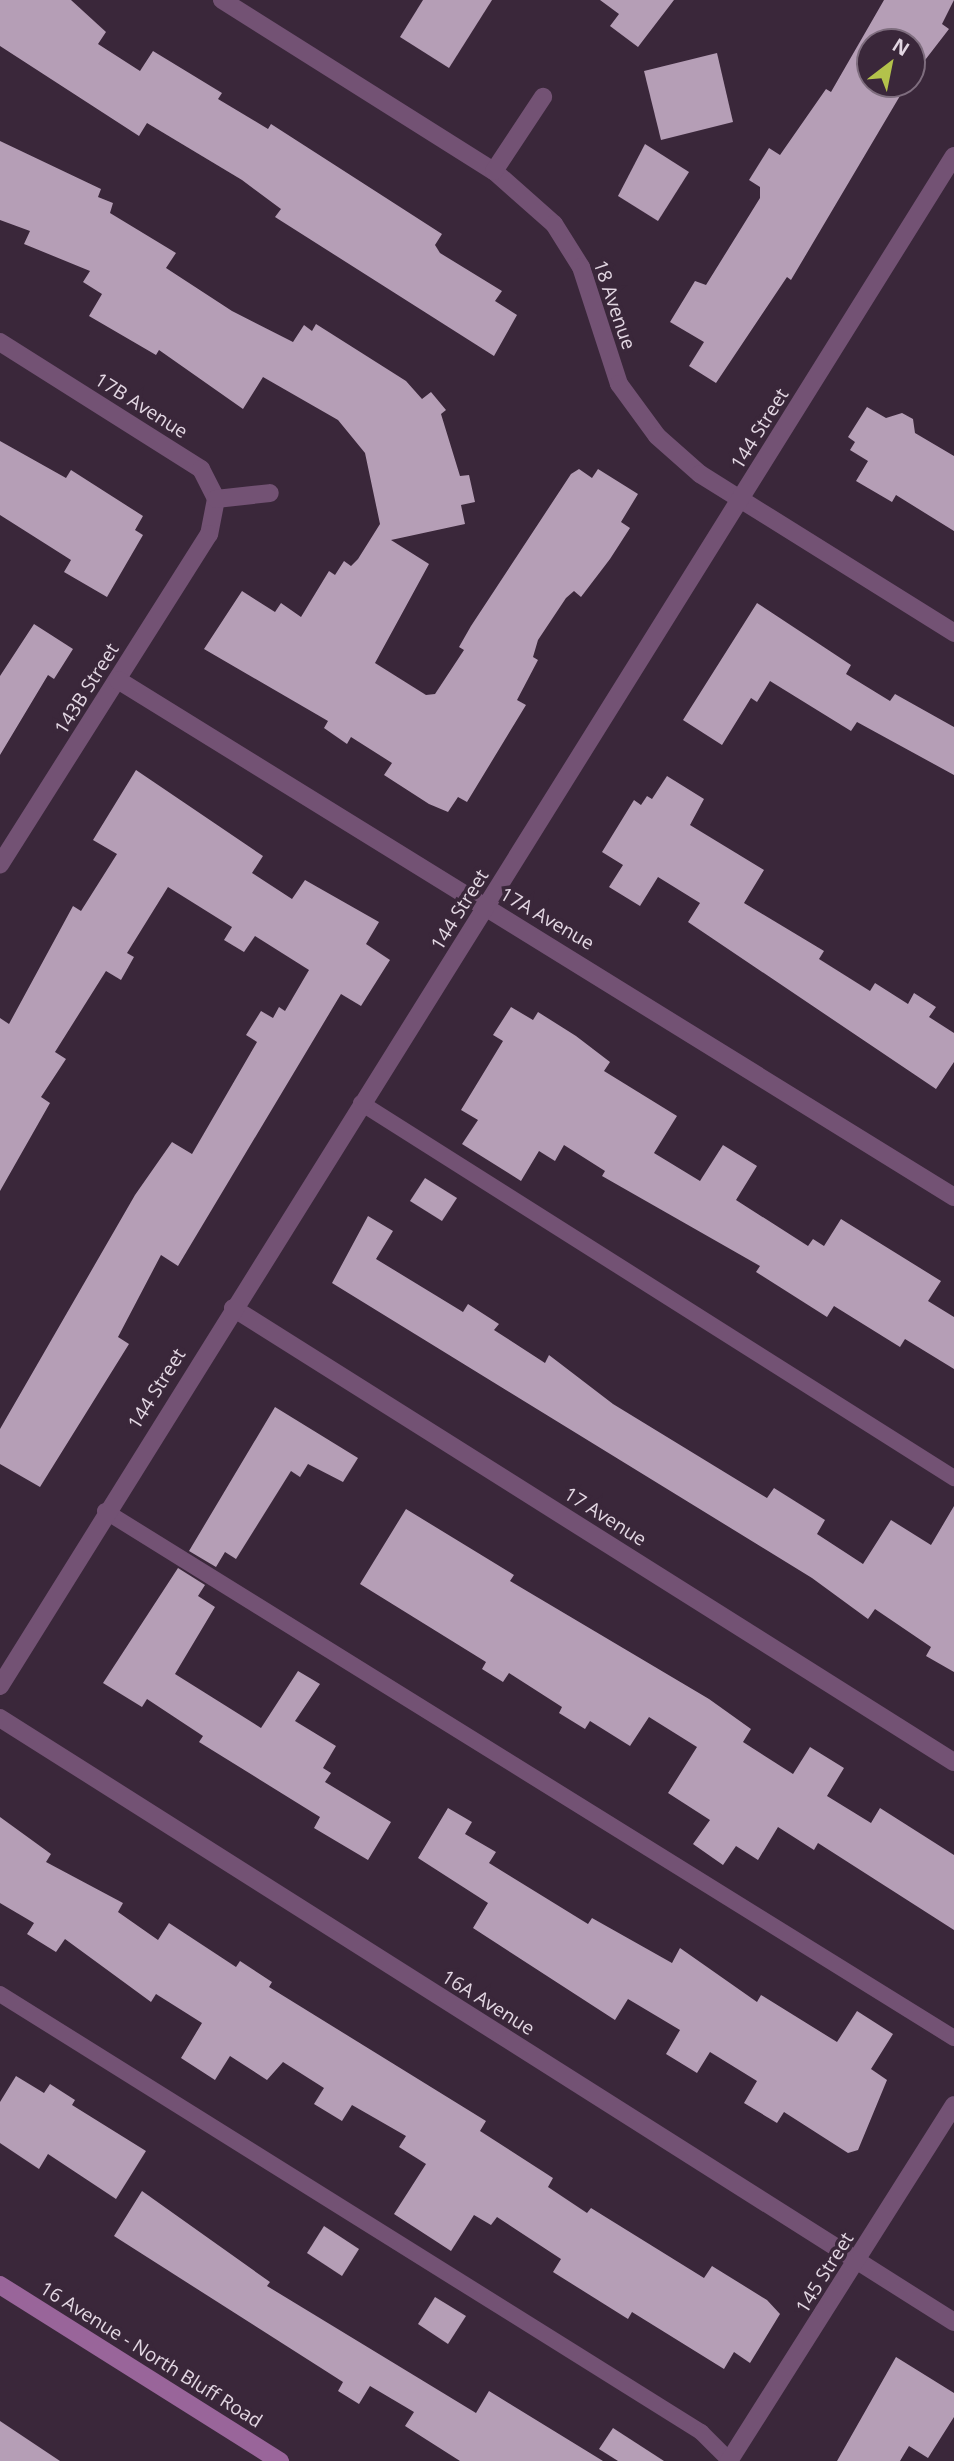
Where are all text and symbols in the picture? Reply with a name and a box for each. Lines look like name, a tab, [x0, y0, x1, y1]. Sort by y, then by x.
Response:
north arrow	[856, 28, 926, 98]
text: N	[888, 32, 915, 62]
street label: 18 Avenue	[588, 257, 640, 353]
street label: 17B Avenue	[90, 368, 192, 444]
street label: 144 Street	[726, 385, 794, 473]
street label: 143B Street	[50, 639, 124, 739]
street label: 144 Street	[426, 866, 494, 954]
street label: 17A Avenue	[496, 883, 598, 955]
street label: 144 Street	[123, 1345, 191, 1433]
street label: 17 Avenue	[560, 1483, 650, 1551]
street label: 16A Avenue	[438, 1966, 538, 2040]
street label: 145 Street	[791, 2229, 859, 2317]
street label: 16 Avenue - North Bluff Road	[36, 2277, 266, 2433]

